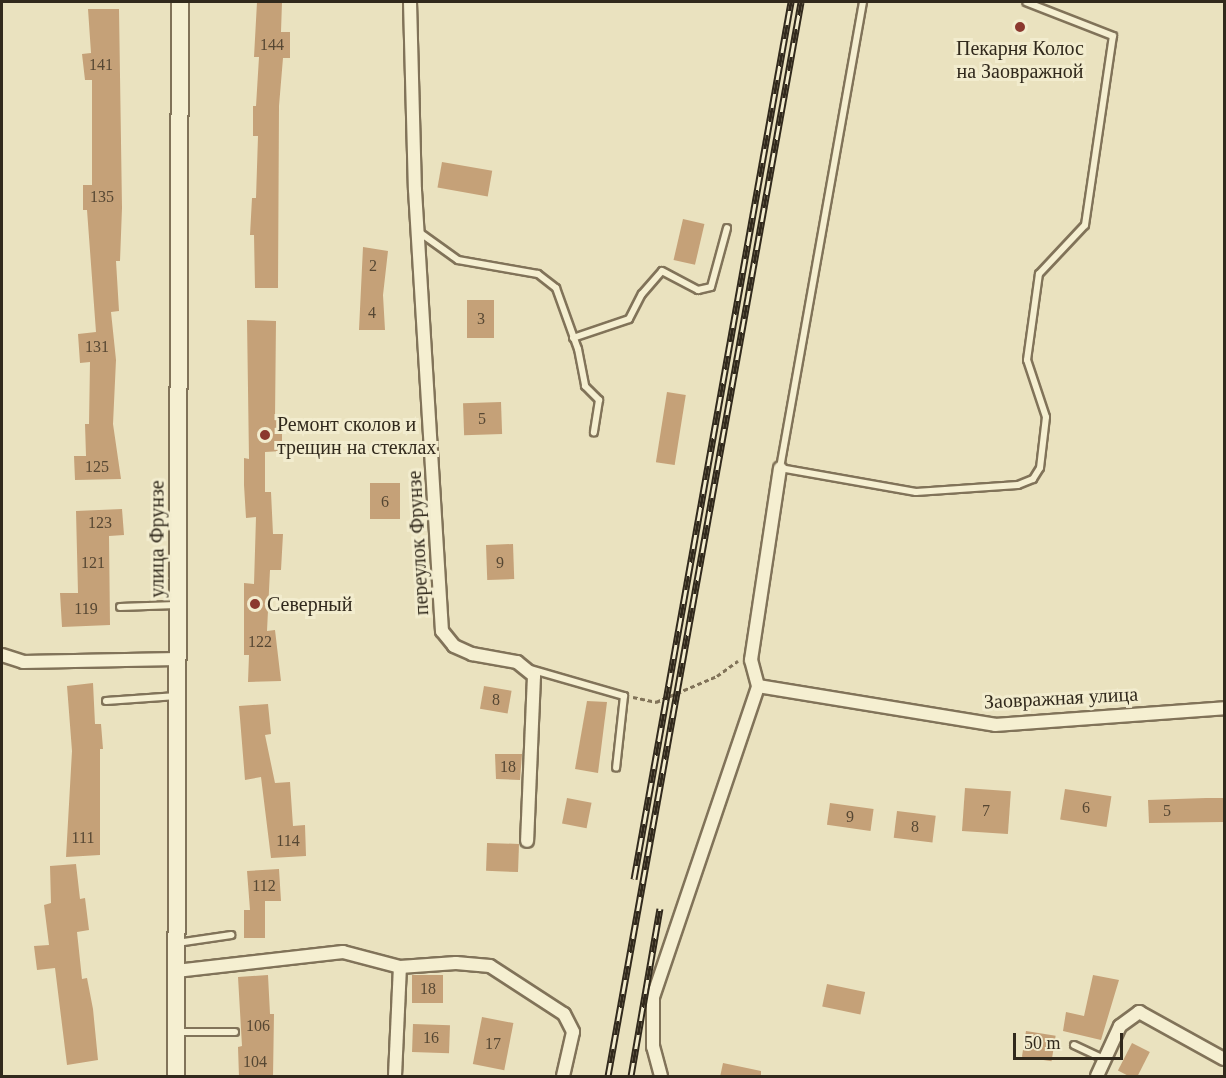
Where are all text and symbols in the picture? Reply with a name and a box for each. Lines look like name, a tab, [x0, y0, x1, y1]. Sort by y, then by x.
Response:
marker: Пекарня Колос на Заовражной	[1013, 20, 1027, 34]
house number: 144	[260, 35, 284, 55]
place label: Пекарня Колос на Заовражной	[956, 36, 1084, 83]
house number: 141	[89, 55, 113, 75]
house number: 135	[90, 187, 114, 207]
house number: 2	[369, 256, 377, 276]
house number: 4	[368, 303, 376, 323]
house number: 3	[477, 309, 485, 329]
house number: 131	[85, 337, 109, 357]
house number: 5	[478, 409, 486, 429]
place label: Ремонт сколов и трещин на стеклах	[277, 412, 436, 459]
marker: Ремонт сколов и трещин на стеклах	[258, 428, 272, 442]
house number: 125	[85, 457, 109, 477]
street label: переулок Фрунзе	[402, 470, 434, 616]
street label: улица Фрунзе	[145, 480, 169, 598]
house number: 6	[381, 492, 389, 512]
house number: 123	[88, 513, 112, 533]
house number: 121	[81, 553, 105, 573]
house number: 9	[496, 553, 504, 573]
place label: Северный	[267, 592, 353, 616]
marker: Северный	[248, 597, 262, 611]
house number: 119	[74, 599, 98, 619]
house number: 122	[248, 632, 272, 652]
street label: Заовражная улица	[983, 682, 1139, 714]
house number: 8	[492, 690, 500, 710]
house number: 18	[500, 757, 516, 777]
house number: 6	[1082, 798, 1090, 818]
house number: 7	[982, 801, 990, 821]
house number: 5	[1163, 801, 1171, 821]
house number: 9	[846, 807, 854, 827]
house number: 8	[911, 817, 919, 837]
house number: 111	[72, 828, 94, 848]
house number: 114	[276, 831, 300, 851]
house number: 112	[252, 876, 276, 896]
house number: 18	[420, 979, 436, 999]
house number: 106	[246, 1016, 270, 1036]
scale bar	[1016, 1021, 1126, 1059]
house number: 16	[423, 1028, 439, 1048]
text: 50 m	[1024, 1033, 1061, 1053]
house number: 17	[485, 1034, 501, 1054]
house number: 104	[243, 1052, 267, 1072]

